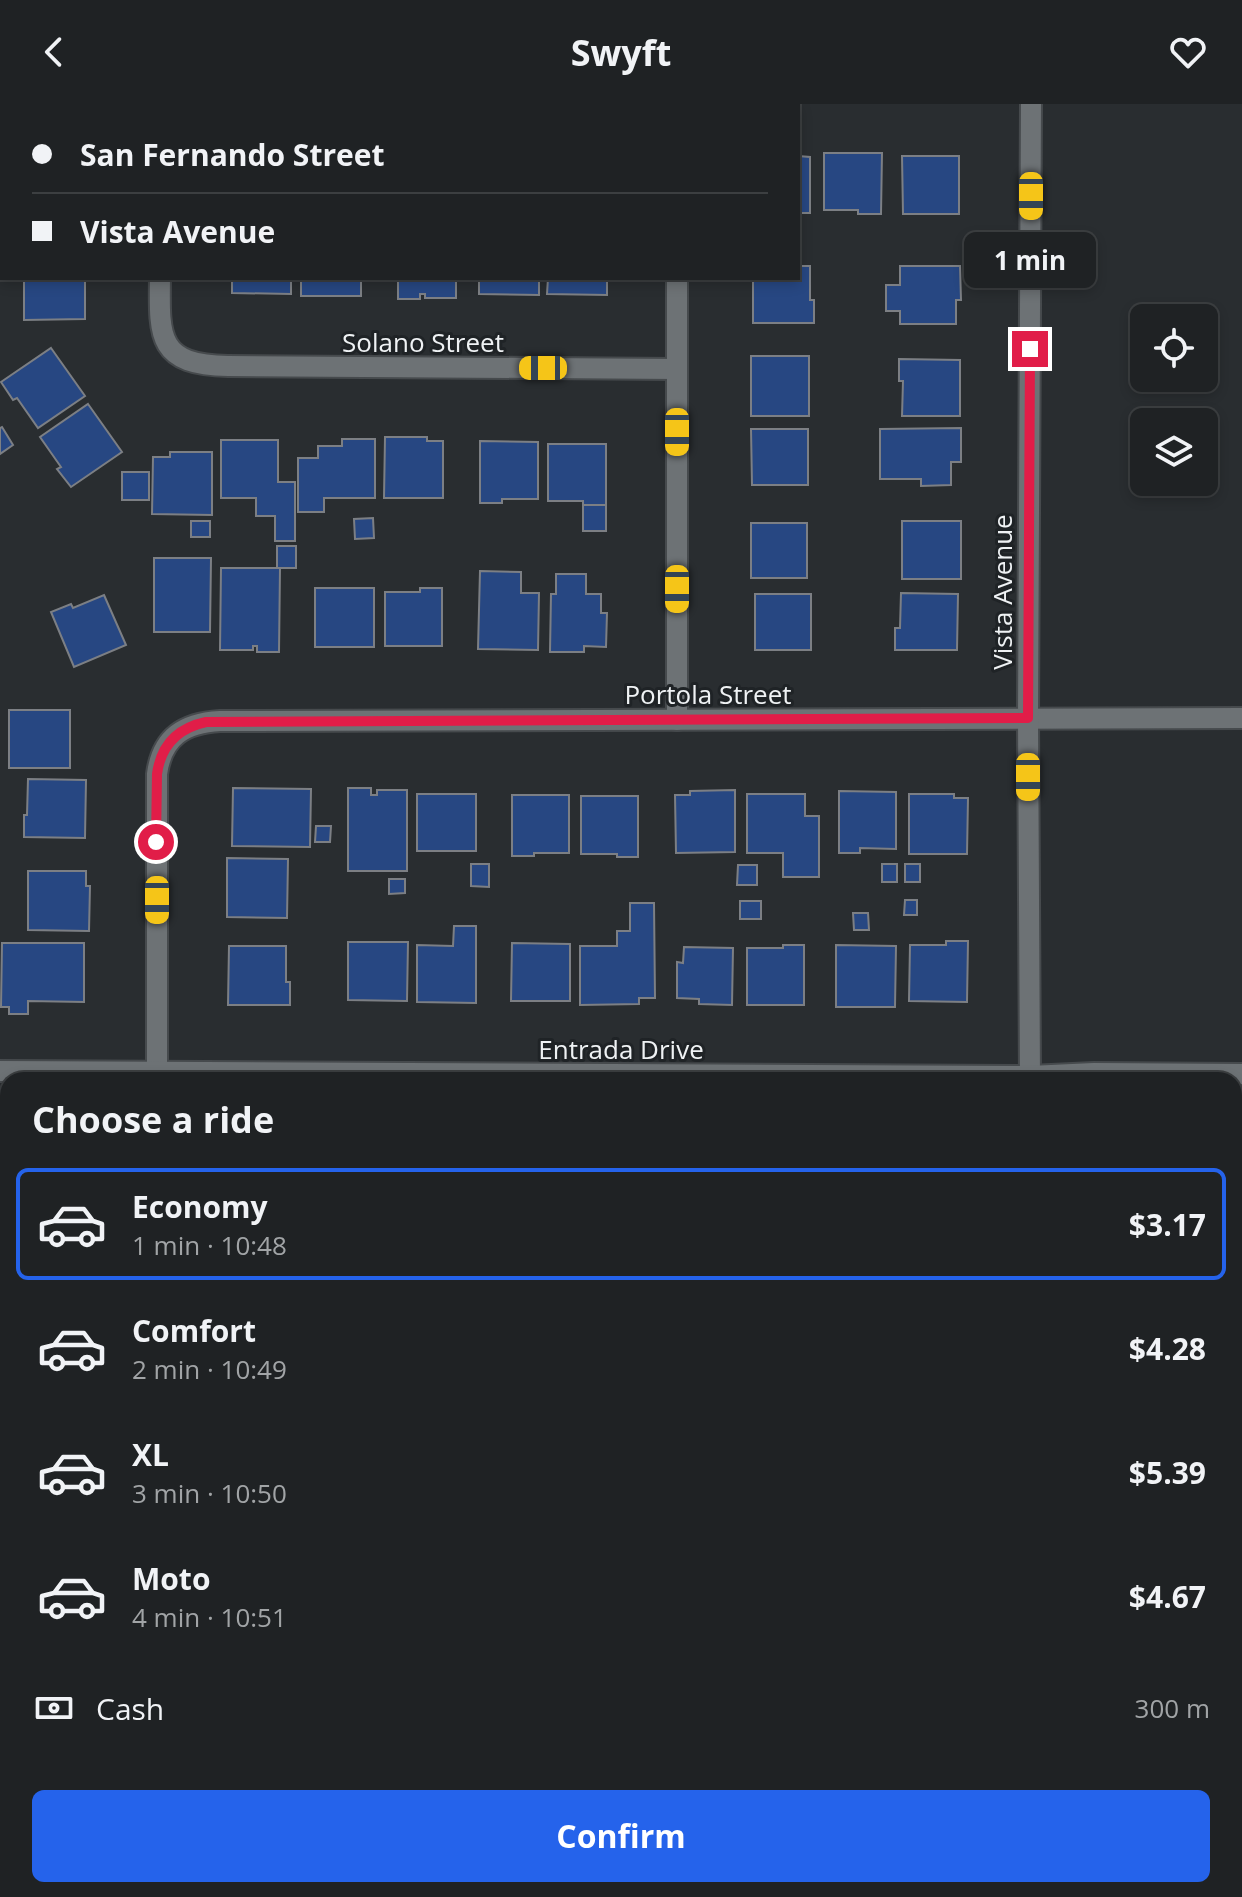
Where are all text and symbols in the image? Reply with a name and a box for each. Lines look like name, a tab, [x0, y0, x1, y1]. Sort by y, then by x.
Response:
text: Swyft	[571, 28, 671, 77]
icon: back	[32, 30, 76, 74]
icon: heart	[1166, 30, 1210, 74]
text: San Fernando Street	[80, 134, 385, 175]
car	[1019, 172, 1043, 220]
text: Vista Avenue	[80, 211, 275, 252]
callout: 1 min	[964, 233, 1096, 289]
text: 1 min	[994, 242, 1066, 278]
map controls	[1130, 304, 1218, 496]
button: locate	[1130, 304, 1218, 392]
street label: Solano Street	[342, 324, 504, 360]
route end	[1012, 331, 1048, 367]
car	[519, 356, 567, 380]
car	[665, 408, 689, 456]
button: layers	[1130, 408, 1218, 496]
street label: Vista Avenue	[984, 514, 1020, 670]
car	[665, 565, 689, 613]
street label: Portola Street	[624, 676, 792, 712]
car	[1016, 753, 1040, 801]
route start	[138, 824, 174, 860]
car	[145, 876, 169, 924]
street label: Entrada Drive	[538, 1031, 704, 1067]
text: Choose a ride	[32, 1095, 274, 1144]
text: Economy	[132, 1186, 268, 1227]
icon: car	[36, 1188, 108, 1260]
text: $3.17	[1129, 1204, 1206, 1245]
text: 1 min · 10:48	[132, 1227, 287, 1263]
text: Comfort	[132, 1310, 256, 1351]
icon: car	[36, 1312, 108, 1384]
text: $4.28	[1129, 1328, 1206, 1369]
text: 2 min · 10:49	[132, 1351, 287, 1387]
text: XL	[132, 1434, 169, 1475]
icon: car	[36, 1436, 108, 1508]
text: $5.39	[1129, 1452, 1206, 1493]
text: 3 min · 10:50	[132, 1475, 287, 1511]
text: Moto	[132, 1558, 210, 1599]
icon: car	[36, 1560, 108, 1632]
text: $4.67	[1129, 1576, 1206, 1617]
text: 4 min · 10:51	[132, 1599, 287, 1635]
icon: cash	[32, 1686, 76, 1730]
text: Cash	[96, 1688, 164, 1729]
text: 300 m	[1135, 1690, 1210, 1726]
button: Confirm	[32, 1790, 1210, 1882]

